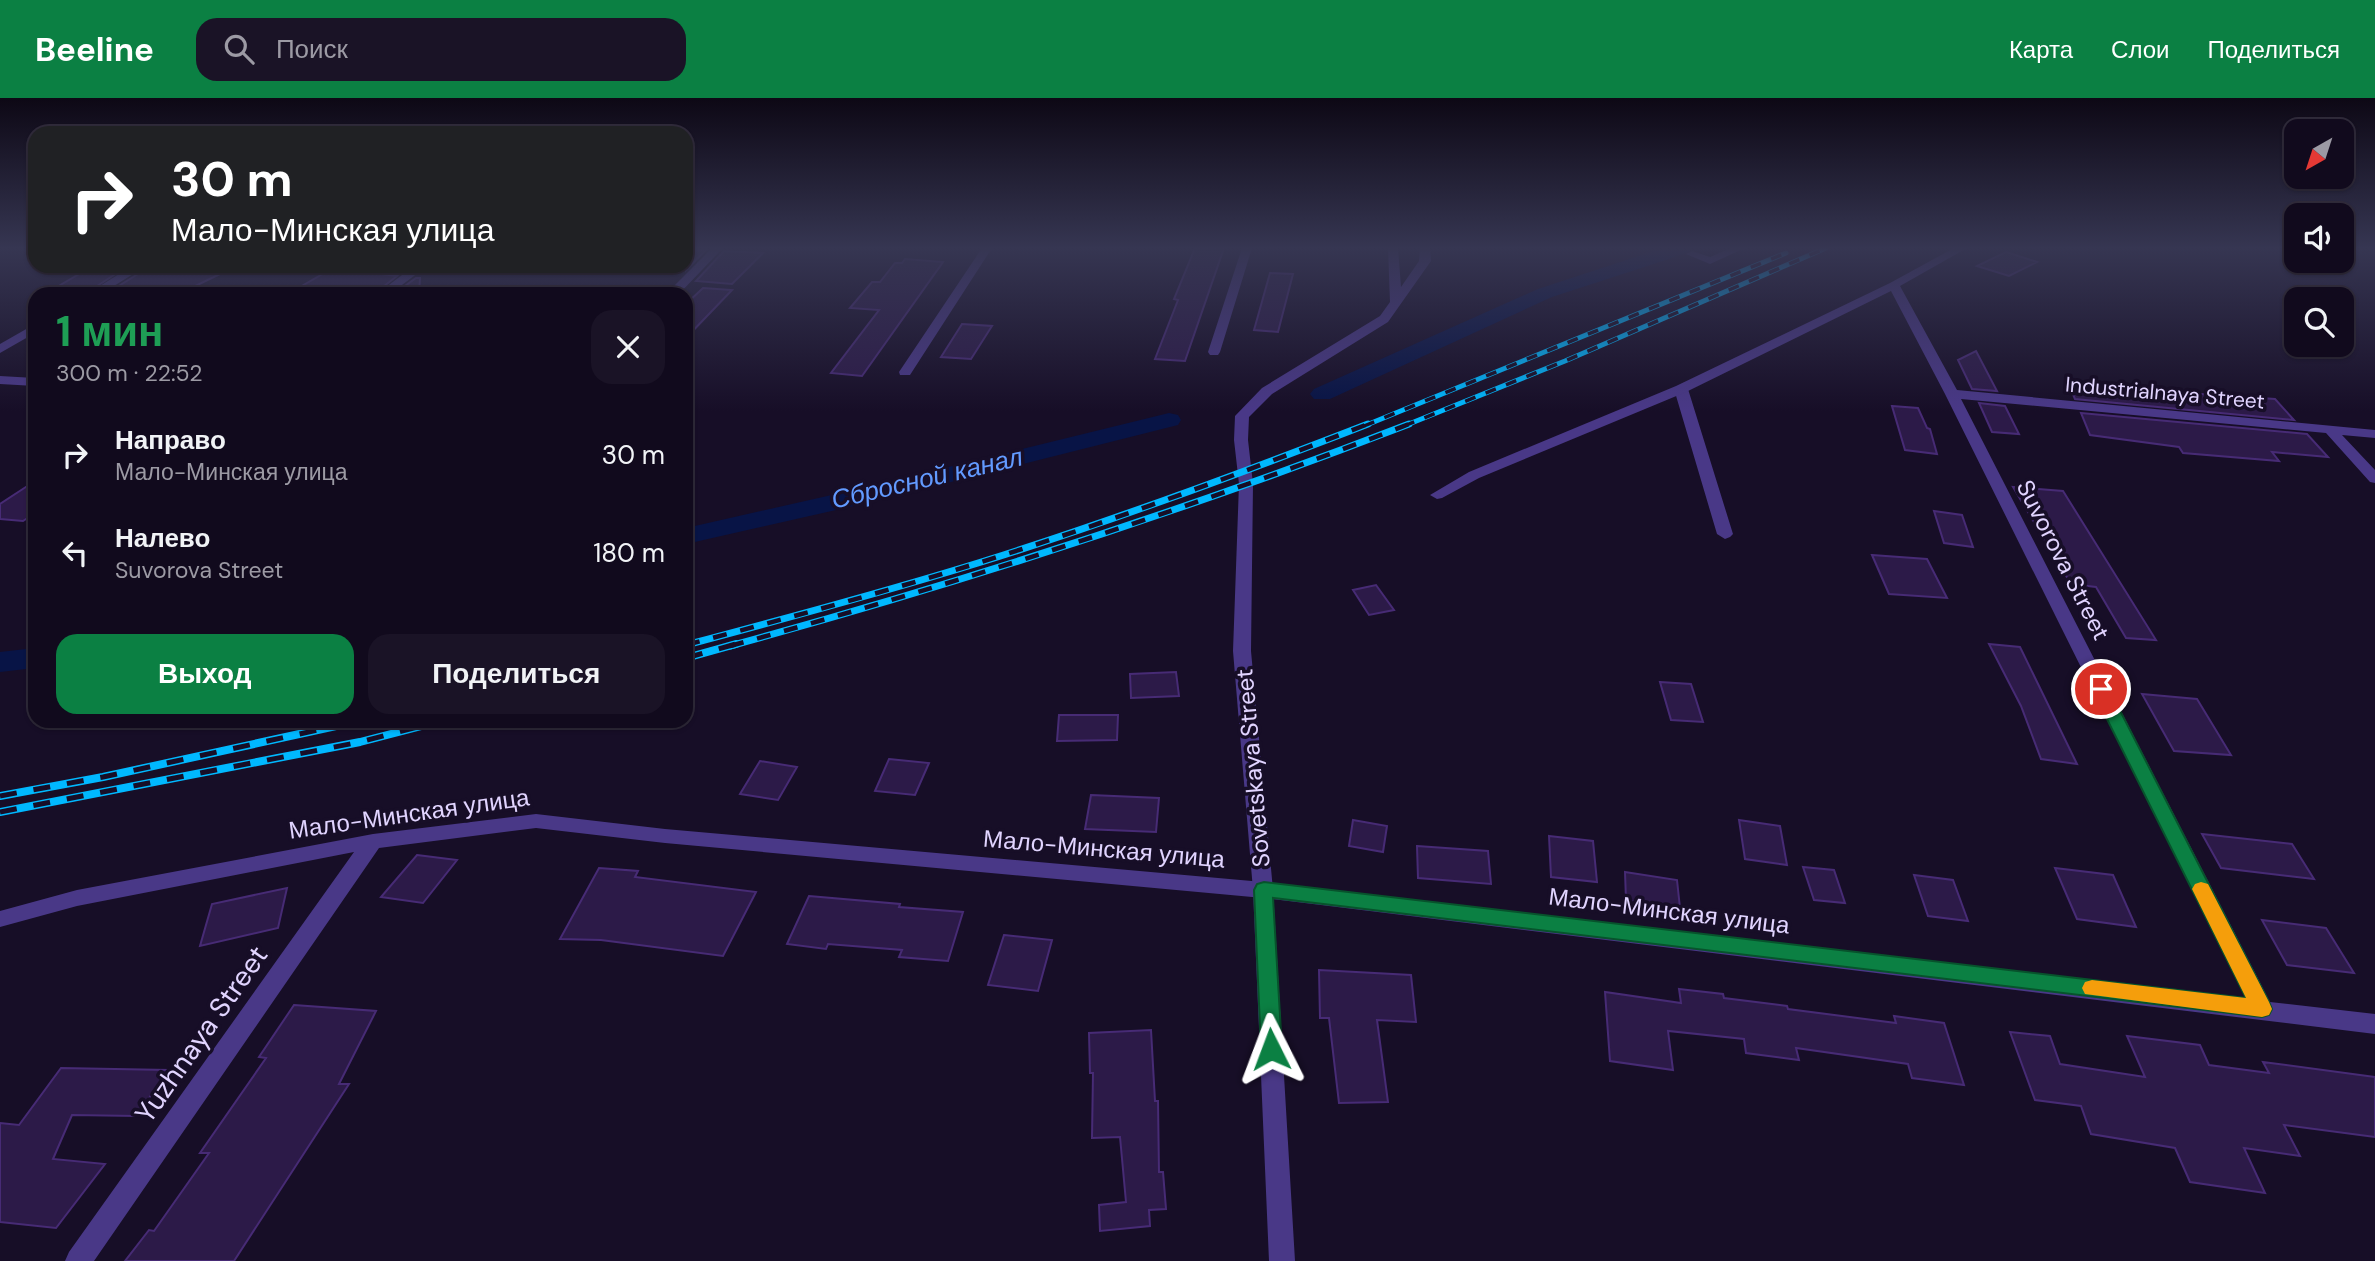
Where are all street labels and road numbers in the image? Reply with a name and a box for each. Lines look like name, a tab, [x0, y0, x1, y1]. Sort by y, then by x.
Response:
street label: Industrialnaya Street	[2064, 370, 2266, 416]
street label: Suvorova Street	[2010, 475, 2117, 645]
street label: Sovetskaya Street	[1228, 668, 1277, 869]
street label: Мало-Минская улица	[287, 781, 532, 846]
street label: Мало-Минская улица	[982, 822, 1227, 875]
street label: Мало-Минская улица	[1547, 880, 1792, 941]
street label: Yuzhnaya Street	[127, 938, 276, 1130]

